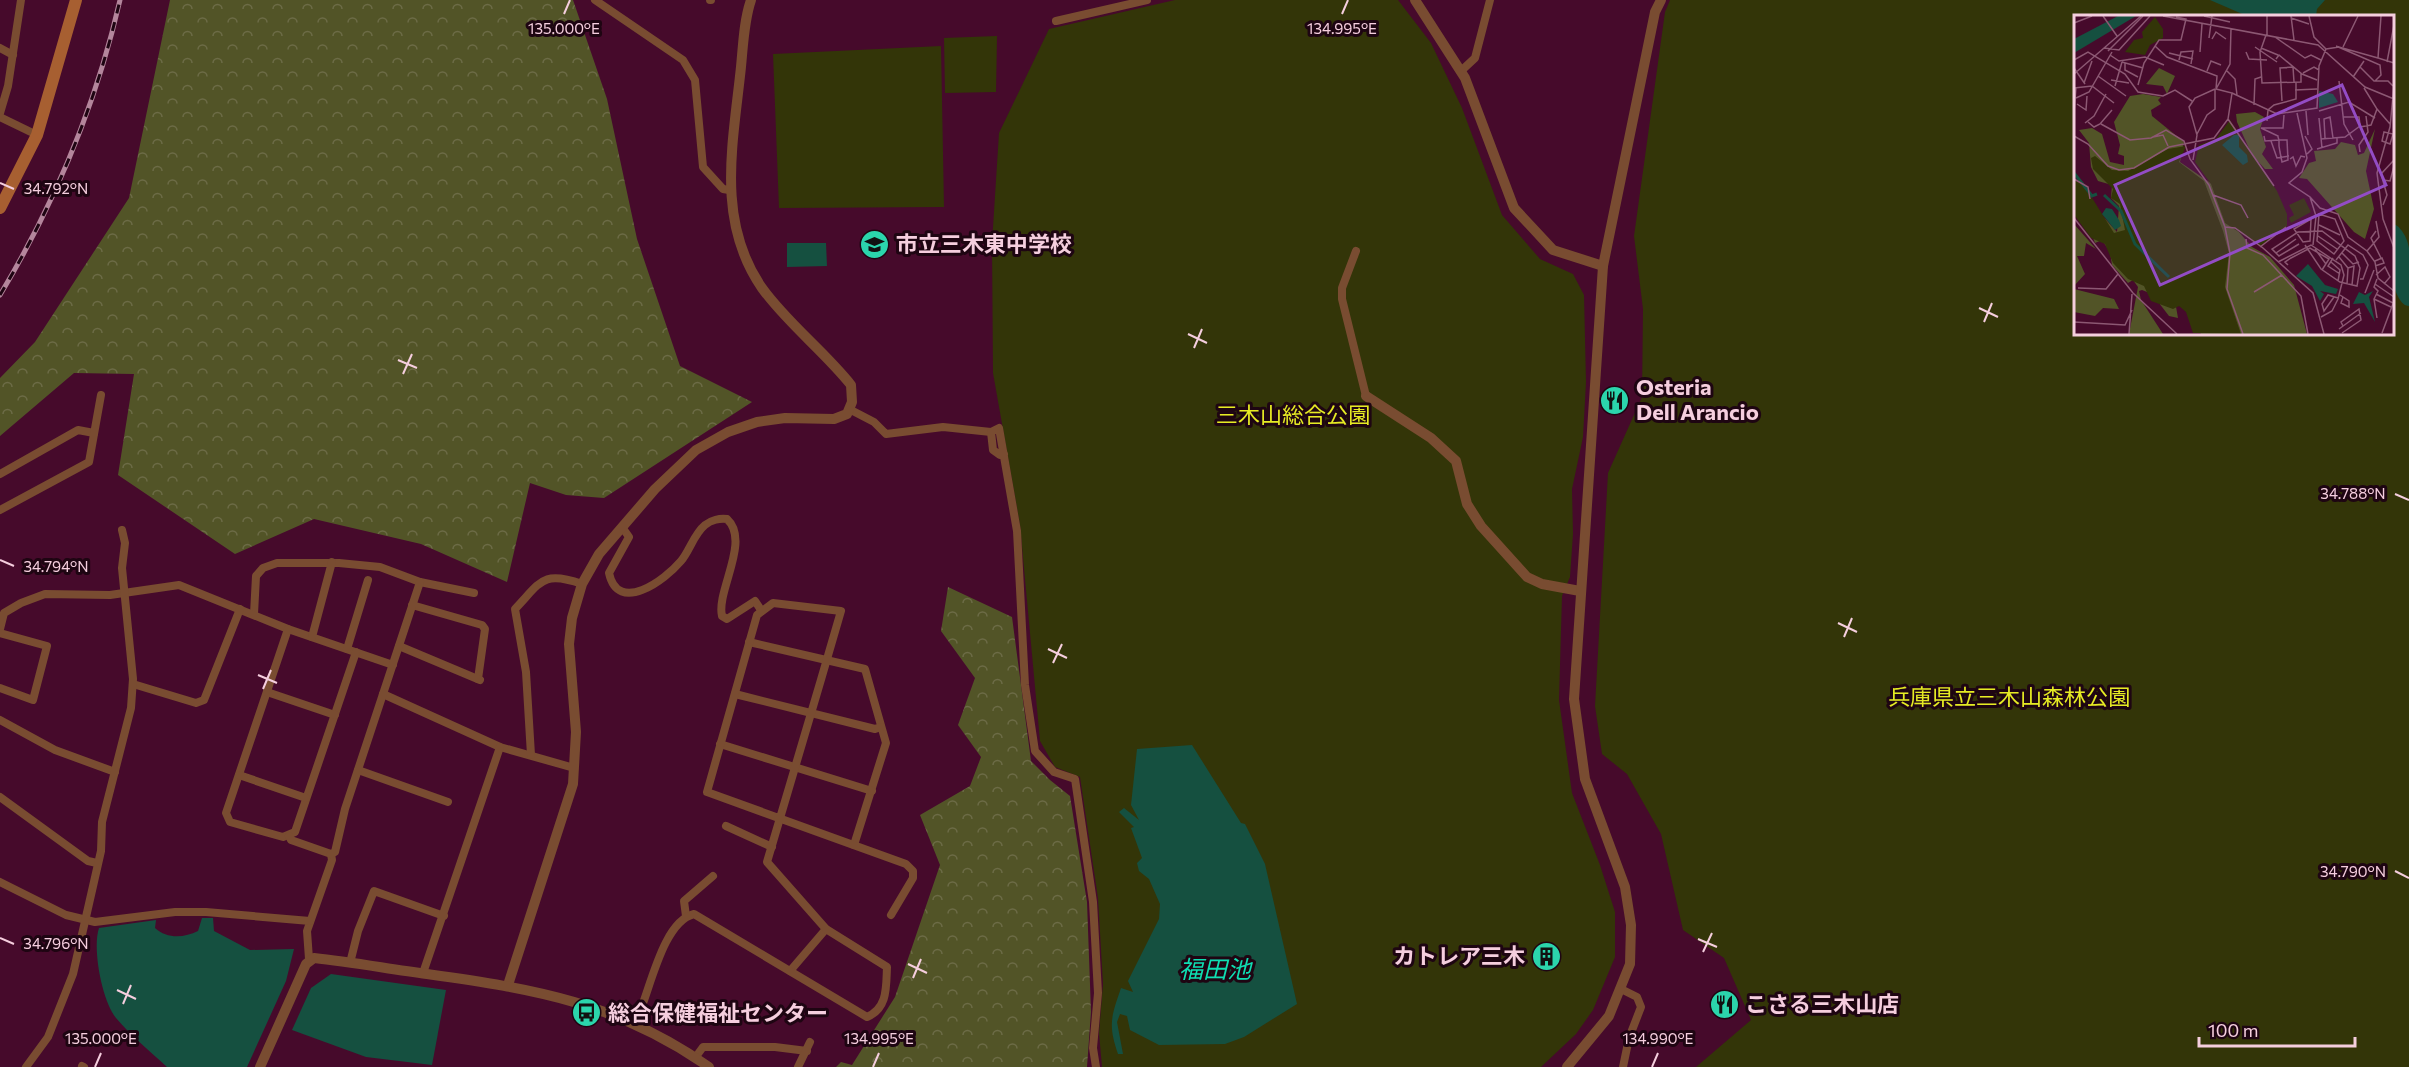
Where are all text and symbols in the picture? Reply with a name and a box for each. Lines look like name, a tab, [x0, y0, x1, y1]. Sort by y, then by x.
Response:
inset map	[2074, 15, 2394, 334]
text: 135.000°E	[528, 19, 600, 37]
text: 134.995°E	[1307, 19, 1377, 37]
text: 34.792°N	[24, 179, 88, 197]
school or university icon: 市立三木東中学校	[859, 228, 891, 260]
place label: 市立三木東中学校	[896, 230, 1072, 257]
place label: Osteria Dell Arancio	[1636, 373, 1759, 425]
restaurant icon: Osteria Dell Arancio	[1599, 384, 1631, 416]
park label: 三木山総合公園	[1216, 401, 1370, 428]
text: 34.788°N	[2320, 484, 2386, 502]
text: 34.794°N	[23, 557, 89, 575]
park label: 兵庫県立三木山森林公園	[1888, 683, 2130, 710]
text: 34.790°N	[2320, 862, 2386, 880]
text: 34.796°N	[23, 934, 89, 952]
building icon: カトレア三木	[1530, 940, 1562, 972]
place label: カトレア三木	[1393, 942, 1525, 969]
water label: 福田池	[1179, 954, 1253, 983]
restaurant icon: こさる三木山店	[1708, 988, 1740, 1020]
place label: こさる三木山店	[1745, 990, 1899, 1017]
bus stop icon: 総合保健福祉センター	[571, 997, 603, 1029]
place label: 総合保健福祉センター	[608, 999, 828, 1026]
scale bar	[2199, 1010, 2355, 1048]
text: 100 m	[2208, 1019, 2258, 1041]
text: 135.000°E	[65, 1029, 137, 1047]
text: 134.995°E	[844, 1029, 914, 1047]
text: 134.990°E	[1622, 1029, 1694, 1047]

